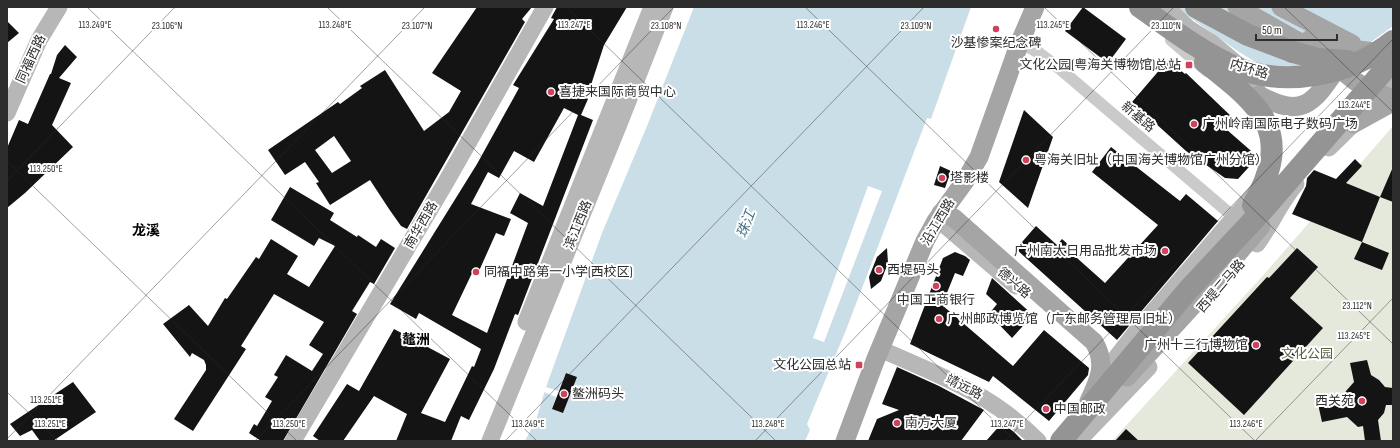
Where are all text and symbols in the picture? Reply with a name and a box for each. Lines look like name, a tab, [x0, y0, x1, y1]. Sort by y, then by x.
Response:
scale bar	[1256, 16, 1337, 42]
text: 113.249°E	[78, 19, 112, 31]
text: 113.248°E	[319, 19, 352, 31]
text: 113.247°E	[557, 19, 591, 31]
text: 113.246°E	[796, 19, 830, 31]
text: 113.245°E	[1037, 19, 1069, 31]
text: 23.106°N	[152, 20, 182, 32]
text: 23.107°N	[402, 20, 432, 32]
text: 23.108°N	[651, 20, 681, 32]
text: 23.109°N	[901, 20, 931, 32]
text: 23.110°N	[1151, 20, 1181, 32]
text: 50 m	[1262, 23, 1282, 38]
marker: 沙基惨案纪念碑	[991, 24, 1001, 34]
street label: 同福西路	[13, 32, 49, 86]
place label: 沙基惨案纪念碑	[950, 35, 1042, 51]
street label: 内环路	[1228, 56, 1270, 82]
place label: 文化公园(粤海关博物馆)总站	[1019, 57, 1181, 73]
marker: 文化公园(粤海关博物馆)总站	[1184, 60, 1194, 70]
place label: 喜捷来国际商贸中心	[559, 84, 676, 100]
marker: 喜捷来国际商贸中心	[546, 87, 556, 97]
street label: 新基路	[1118, 98, 1158, 136]
text: 113.244°E	[1338, 99, 1370, 111]
place label: 广州岭南国际电子数码广场	[1202, 116, 1358, 132]
marker: 广州岭南国际电子数码广场	[1189, 119, 1199, 129]
place label: 粤海关旧址（中国海关博物馆广州分馆）	[1034, 152, 1268, 168]
marker: 粤海关旧址（中国海关博物馆广州分馆）	[1021, 155, 1031, 165]
text: 113.250°E	[29, 163, 63, 175]
place label: 塔影楼	[950, 170, 989, 186]
marker: 塔影楼	[937, 173, 947, 183]
street label: 沿江西路	[918, 196, 958, 248]
street label: 南华西路	[401, 198, 441, 252]
street label: 滨江西路	[561, 198, 595, 252]
water label: 珠江	[733, 206, 760, 240]
district label: 龙溪	[132, 222, 160, 239]
place label: 广州南太日用品批发市场	[1014, 243, 1157, 259]
marker: 广州南太日用品批发市场	[1160, 246, 1170, 256]
street label: 西堤二马路	[1194, 256, 1248, 316]
place label: 西堤码头	[887, 262, 939, 278]
place label: 同福中路第一小学(西校区)	[484, 264, 633, 280]
street label: 德兴路	[994, 264, 1034, 302]
marker: 西堤码头	[874, 265, 884, 275]
marker: 同福中路第一小学(西校区)	[471, 267, 481, 277]
marker: 中国工商银行	[931, 281, 941, 291]
place label: 中国工商银行	[897, 292, 975, 308]
text: 23.112°N	[1342, 300, 1372, 312]
place label: 广州邮政博览馆（广东邮务管理局旧址）	[947, 311, 1181, 327]
marker: 广州邮政博览馆（广东邮务管理局旧址）	[934, 314, 944, 324]
text: 113.245°E	[1338, 330, 1370, 342]
district label: 鼇洲	[402, 331, 430, 348]
place label: 广州十三行博物馆	[1144, 337, 1248, 353]
marker: 广州十三行博物馆	[1251, 340, 1261, 350]
park label: 文化公园	[1281, 346, 1333, 362]
place label: 文化公园总站	[773, 357, 851, 373]
marker: 文化公园总站	[854, 360, 864, 370]
street label: 靖远路	[943, 371, 985, 403]
place label: 鳌洲码头	[572, 386, 624, 402]
marker: 鳌洲码头	[559, 389, 569, 399]
place label: 西关苑	[1315, 393, 1354, 409]
text: 113.251°E	[30, 394, 62, 406]
marker: 西关苑	[1357, 396, 1367, 406]
place label: 中国邮政	[1054, 401, 1106, 417]
marker: 中国邮政	[1041, 404, 1051, 414]
place label: 南方大厦	[905, 415, 957, 431]
text: 113.251°E	[34, 418, 66, 430]
text: 113.250°E	[272, 418, 306, 430]
text: 113.249°E	[511, 418, 545, 430]
text: 113.248°E	[752, 418, 785, 430]
marker: 南方大厦	[892, 418, 902, 428]
text: 113.247°E	[990, 418, 1024, 430]
text: 113.246°E	[1229, 418, 1263, 430]

